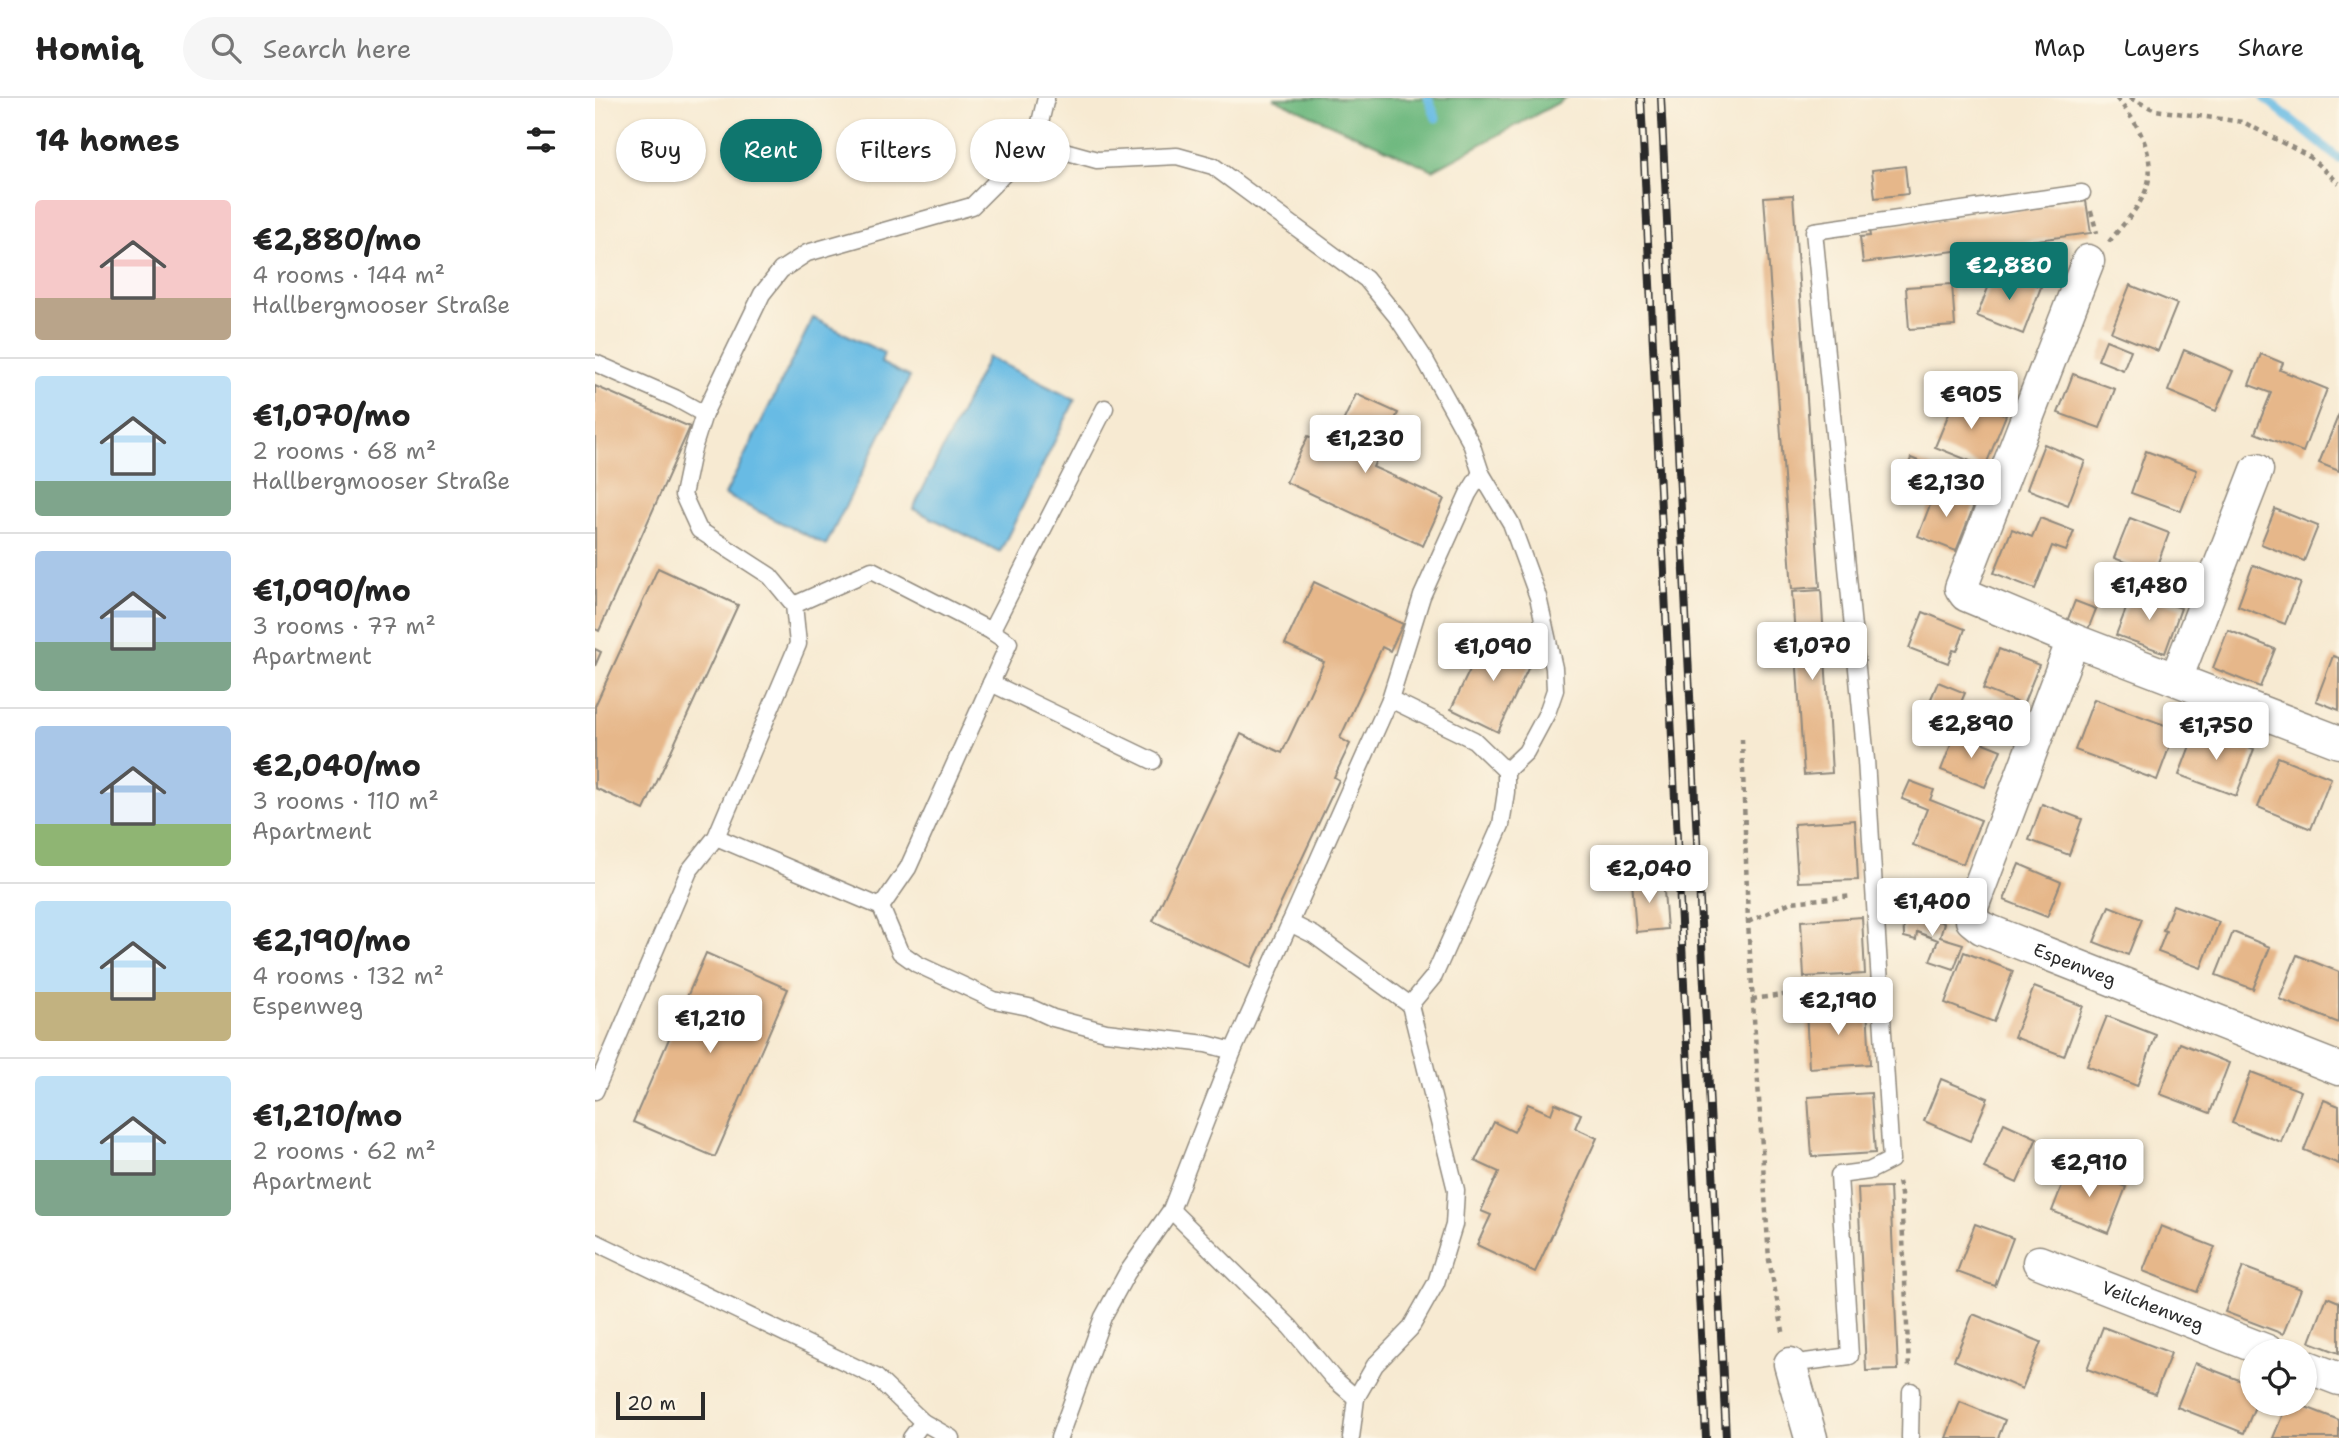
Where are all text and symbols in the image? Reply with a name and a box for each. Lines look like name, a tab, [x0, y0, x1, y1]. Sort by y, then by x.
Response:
search box	[183, 17, 673, 80]
text: Homiq	[35, 26, 141, 71]
icon: search	[207, 29, 245, 67]
text: Search here	[263, 31, 411, 66]
text: Map	[2034, 32, 2085, 64]
text: Layers	[2123, 32, 2200, 64]
text: Share	[2238, 32, 2304, 64]
chip: Buy	[616, 119, 706, 182]
chip: Rent	[720, 119, 822, 182]
chip: Filters	[836, 119, 956, 182]
chip: New	[970, 119, 1070, 182]
text: 14 homes	[35, 120, 180, 161]
icon: filters	[522, 121, 560, 159]
text: €2,880/mo	[252, 219, 422, 260]
icon: home	[91, 228, 175, 312]
pin: €2,880	[1952, 242, 2066, 302]
text: €2,880	[1966, 250, 2052, 280]
text: 4 rooms · 144 m²	[252, 260, 445, 290]
text: Hallbergmooser Straße	[252, 290, 510, 320]
pin: €905	[1930, 372, 2012, 431]
text: €905	[1940, 379, 2002, 409]
text: €1,070/mo	[252, 395, 411, 436]
icon: home	[91, 404, 175, 488]
pin: €1,230	[1308, 416, 1422, 475]
text: €1,230	[1326, 423, 1404, 453]
text: 2 rooms · 68 m²	[252, 436, 436, 466]
pin: €2,130	[1889, 460, 2003, 519]
text: Hallbergmooser Straße	[252, 466, 510, 496]
text: €2,130	[1907, 467, 1985, 497]
pin: €1,480	[2092, 562, 2206, 622]
text: €1,090/mo	[252, 570, 411, 611]
text: €1,480	[2110, 570, 2188, 600]
icon: home	[91, 579, 175, 663]
text: 3 rooms · 77 m²	[252, 611, 436, 641]
pin: €1,070	[1755, 622, 1869, 682]
pin: €1,090	[1436, 624, 1550, 683]
text: €1,070	[1773, 630, 1851, 660]
text: €1,090	[1454, 631, 1532, 661]
text: Apartment	[252, 641, 372, 671]
pin: €2,890	[1914, 700, 2028, 760]
pin: €1,750	[2159, 702, 2273, 762]
text: €2,890	[1928, 708, 2014, 738]
text: €1,750	[2179, 710, 2253, 740]
text: €2,040/mo	[252, 745, 421, 786]
icon: home	[91, 754, 175, 838]
text: 3 rooms · 110 m²	[252, 786, 439, 816]
text: Apartment	[252, 816, 372, 846]
pin: €2,040	[1592, 846, 1706, 905]
text: €2,040	[1606, 853, 1692, 883]
pin: €1,400	[1875, 878, 1989, 938]
text: €1,400	[1893, 886, 1971, 916]
text: €2,190/mo	[252, 920, 411, 961]
icon: home	[91, 929, 175, 1013]
street label: Espenweg	[2030, 937, 2120, 992]
text: 4 rooms · 132 m²	[252, 961, 444, 991]
pin: €2,190	[1781, 978, 1895, 1037]
text: €2,190	[1799, 985, 1877, 1015]
text: Espenweg	[252, 991, 363, 1021]
pin: €1,210	[653, 996, 767, 1055]
text: €1,210	[674, 1003, 746, 1033]
text: €1,210/mo	[252, 1095, 402, 1136]
icon: home	[91, 1104, 175, 1188]
text: 2 rooms · 62 m²	[252, 1136, 436, 1166]
pin: €2,910	[2032, 1140, 2146, 1199]
text: €2,910	[2051, 1147, 2128, 1177]
text: Apartment	[252, 1166, 372, 1196]
street label: Veilchenweg	[2098, 1276, 2207, 1337]
map controls	[2240, 1339, 2317, 1416]
button: locate	[2240, 1339, 2317, 1416]
scale bar	[616, 1389, 705, 1421]
text: 20 m	[627, 1391, 676, 1416]

